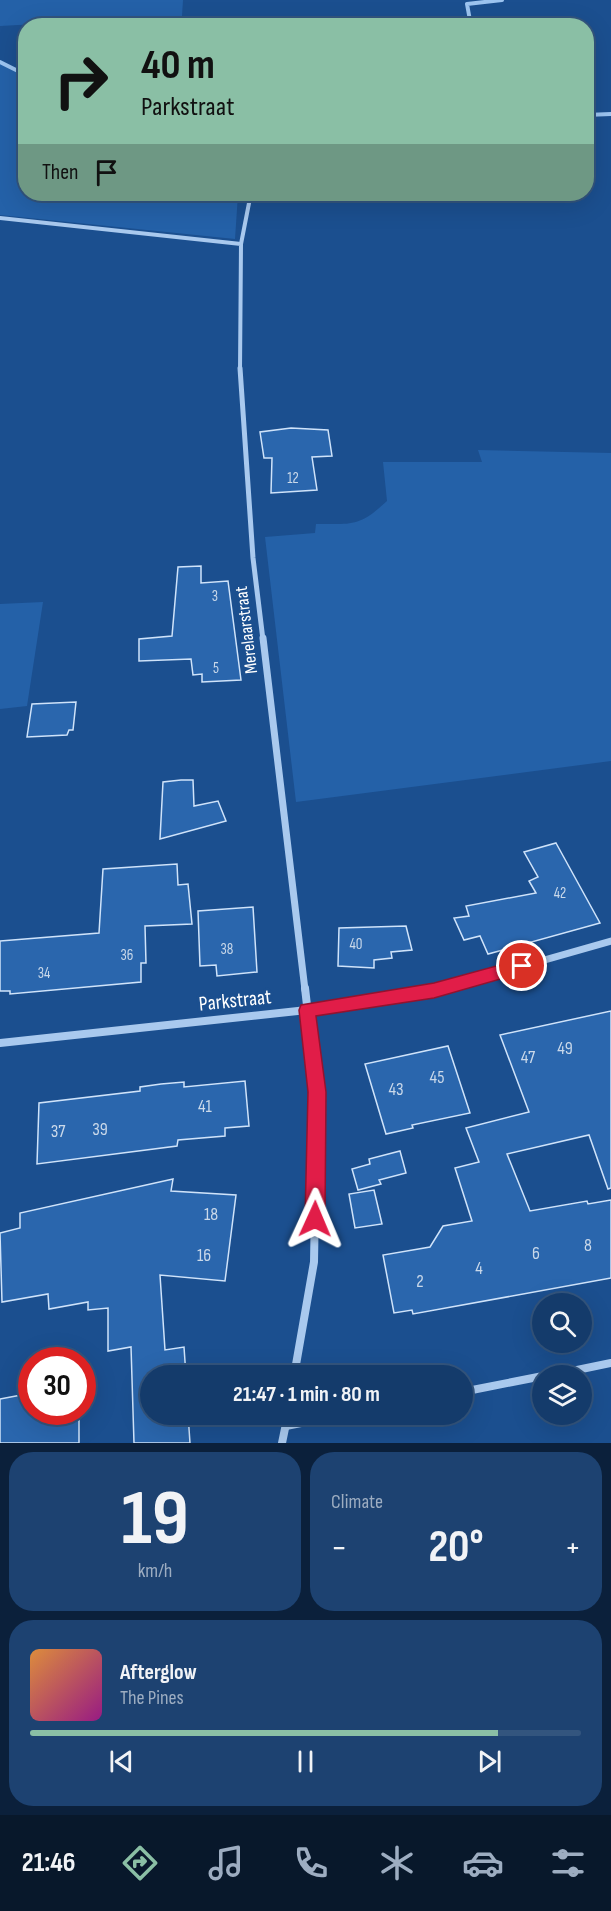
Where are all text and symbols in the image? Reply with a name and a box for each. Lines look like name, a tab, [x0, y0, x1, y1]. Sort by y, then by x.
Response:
text: 40 m	[141, 40, 215, 91]
icon: right	[42, 42, 120, 120]
text: Parkstraat	[141, 91, 234, 123]
icon: arrive	[90, 156, 123, 189]
text: Then	[42, 159, 78, 186]
house number: 12	[287, 469, 299, 488]
street label: Merelaarstraat	[231, 584, 262, 675]
house number: 3	[212, 587, 218, 606]
house number: 5	[213, 659, 219, 678]
house number: 42	[554, 884, 566, 903]
house number: 40	[350, 935, 362, 954]
house number: 38	[221, 940, 233, 959]
pin	[496, 940, 547, 991]
house number: 36	[121, 946, 133, 965]
icon: arrive	[505, 949, 538, 982]
house number: 34	[38, 964, 50, 983]
street label: Parkstraat	[198, 984, 272, 1017]
house number: 49	[557, 1038, 573, 1059]
house number: 47	[521, 1047, 536, 1068]
house number: 45	[430, 1067, 444, 1088]
house number: 43	[388, 1079, 404, 1100]
house number: 41	[198, 1096, 213, 1117]
house number: 39	[92, 1119, 108, 1140]
house number: 37	[51, 1121, 66, 1142]
position arrow	[283, 1187, 347, 1251]
house number: 18	[204, 1204, 218, 1225]
house number: 8	[584, 1235, 592, 1256]
house number: 6	[532, 1243, 540, 1264]
house number: 16	[197, 1245, 211, 1266]
house number: 4	[475, 1258, 483, 1279]
house number: 2	[416, 1271, 424, 1292]
map controls	[532, 1293, 592, 1425]
button: search	[532, 1293, 592, 1353]
speed limit sign: 30	[18, 1347, 96, 1425]
button: layers	[532, 1365, 592, 1425]
text: 21:47 · 1 min · 80 m	[233, 1381, 380, 1408]
text: 19	[121, 1473, 189, 1566]
text: Climate	[331, 1490, 383, 1514]
text: 20°	[428, 1520, 484, 1575]
text: −	[331, 1528, 347, 1568]
text: +	[565, 1528, 581, 1568]
text: km/h	[138, 1559, 172, 1583]
text: Afterglow	[120, 1659, 197, 1686]
text: The Pines	[120, 1686, 184, 1710]
icon: previous	[105, 1745, 138, 1778]
icon: pause	[289, 1745, 322, 1778]
icon: next	[473, 1745, 506, 1778]
icon: directions	[119, 1842, 161, 1884]
icon: music	[205, 1842, 247, 1884]
icon: phone	[290, 1842, 332, 1884]
icon: climate	[376, 1842, 418, 1884]
icon: car	[462, 1842, 504, 1884]
icon: filters	[547, 1842, 589, 1884]
text: 21:46	[22, 1847, 76, 1879]

